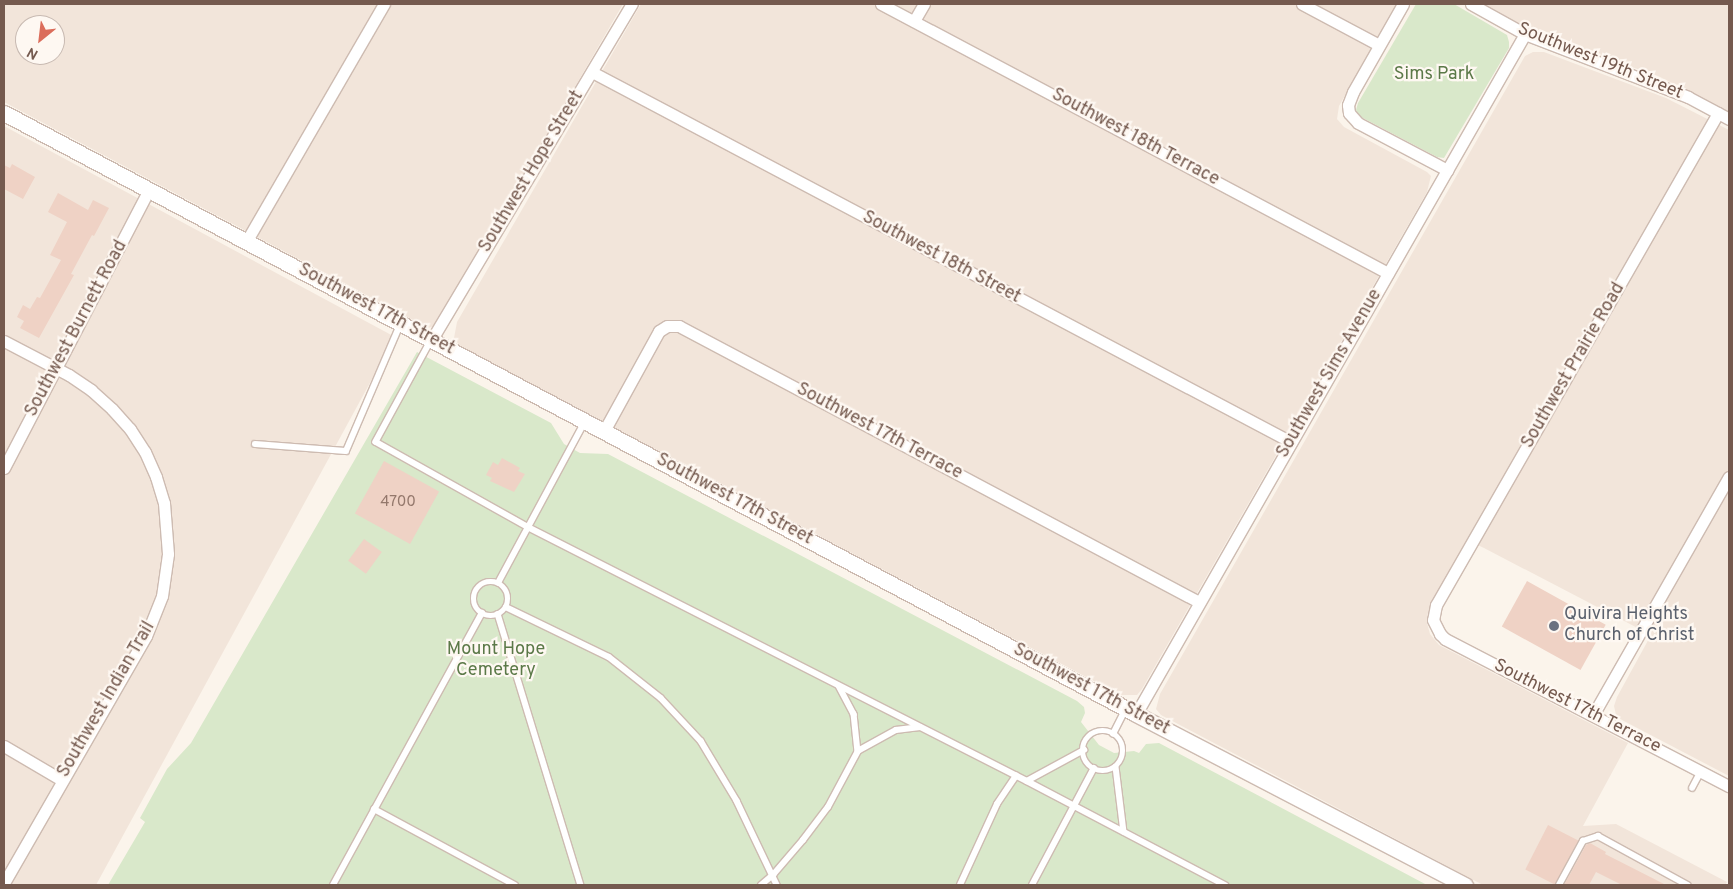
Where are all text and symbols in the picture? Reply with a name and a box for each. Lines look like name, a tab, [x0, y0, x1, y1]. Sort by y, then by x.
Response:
north arrow	[15, 15, 65, 65]
street label: Southwest 19th Street	[1514, 19, 1686, 105]
text: N	[24, 43, 41, 63]
park label: Sims Park	[1394, 64, 1474, 86]
street label: Southwest 18th Terrace	[1047, 84, 1223, 192]
street label: Southwest Hope Street	[475, 87, 589, 257]
street label: Southwest 18th Street	[858, 207, 1024, 309]
street label: Southwest Burnett Road	[21, 237, 133, 421]
street label: Southwest 17th Street	[294, 260, 458, 360]
street label: Southwest Prairie Road	[1518, 279, 1630, 453]
street label: Southwest Sims Avenue	[1273, 285, 1387, 463]
street label: Southwest 17th Terrace	[792, 379, 966, 485]
street label: Southwest 17th Street	[652, 450, 816, 550]
house number: 4700	[380, 494, 416, 512]
place label: Quivira Heights Church of Christ	[1564, 605, 1695, 648]
street label: Southwest Indian Trail	[53, 618, 161, 782]
marker: Quivira Heights Church of Christ	[1548, 620, 1560, 632]
park label: Mount Hope Cemetery	[447, 640, 545, 682]
street label: Southwest 17th Street	[1009, 640, 1173, 740]
street label: Southwest 17th Terrace	[1489, 655, 1665, 759]

